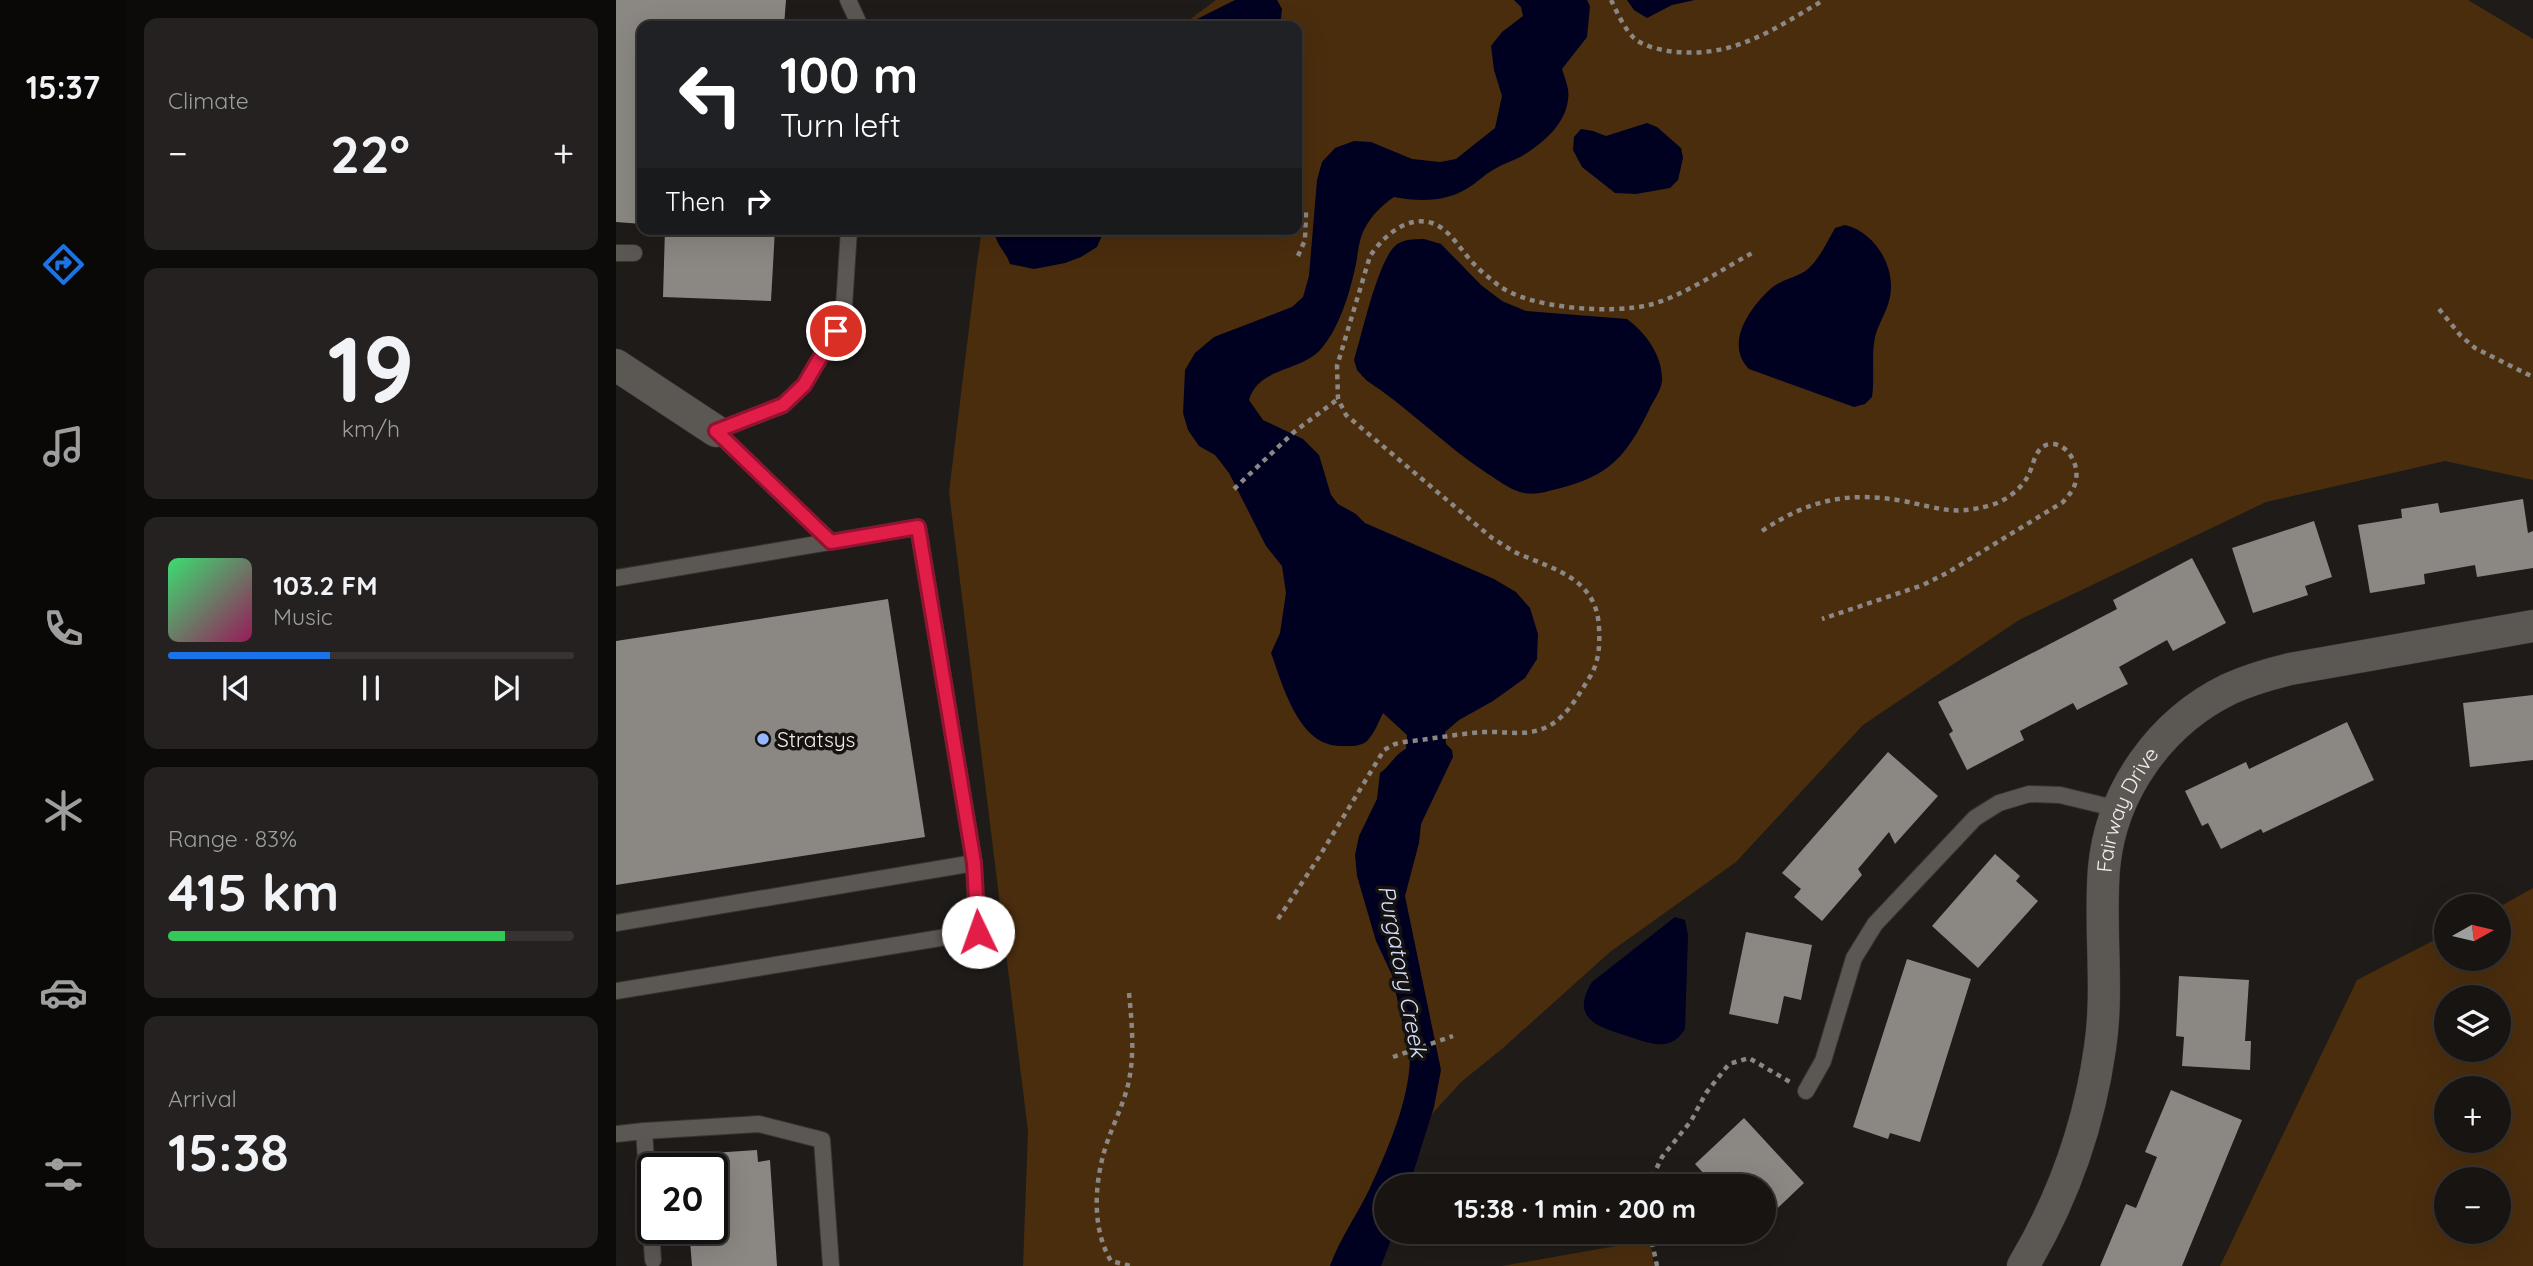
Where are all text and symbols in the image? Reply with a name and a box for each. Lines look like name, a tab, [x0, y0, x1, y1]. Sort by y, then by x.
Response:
text: 100 m	[780, 44, 918, 105]
icon: left	[665, 49, 756, 140]
text: 15:37	[26, 67, 100, 107]
text: Climate	[168, 86, 249, 115]
text: Turn left	[780, 105, 901, 145]
text: 22°	[330, 121, 410, 186]
text: −	[168, 129, 188, 177]
text: +	[553, 129, 574, 177]
icon: right	[739, 182, 777, 220]
text: Then	[665, 185, 725, 218]
icon: directions	[39, 240, 88, 289]
pin	[806, 301, 866, 361]
text: 19	[327, 311, 415, 425]
icon: arrive	[817, 312, 855, 350]
text: km/h	[342, 414, 400, 443]
icon: music	[39, 422, 88, 471]
text: 103.2 FM	[273, 569, 378, 602]
text: Music	[273, 602, 333, 631]
icon: phone	[39, 604, 88, 653]
icon: previous	[217, 669, 255, 707]
icon: pause	[352, 669, 390, 707]
icon: next	[487, 669, 525, 707]
place label: Stratsys	[777, 726, 855, 752]
marker: Stratsys	[755, 731, 771, 747]
street label: Fairway Drive	[2091, 741, 2164, 874]
icon: climate	[39, 786, 88, 835]
text: Range · 83%	[168, 824, 297, 853]
text: 415 km	[168, 859, 339, 924]
water label: Purgatory Creek	[1372, 882, 1434, 1061]
north arrow	[2434, 894, 2511, 971]
map controls	[2434, 894, 2511, 1244]
position arrow	[941, 895, 1015, 969]
icon: car	[39, 968, 88, 1017]
button: layers	[2434, 985, 2511, 1062]
button: +	[2434, 1076, 2511, 1153]
text: Arrival	[168, 1084, 237, 1113]
text: 15:38	[168, 1119, 289, 1184]
icon: filters	[39, 1150, 88, 1199]
speed limit sign: 20	[637, 1153, 728, 1244]
button: −	[2434, 1167, 2511, 1244]
text: 15:38 · 1 min · 200 m	[1454, 1192, 1696, 1225]

